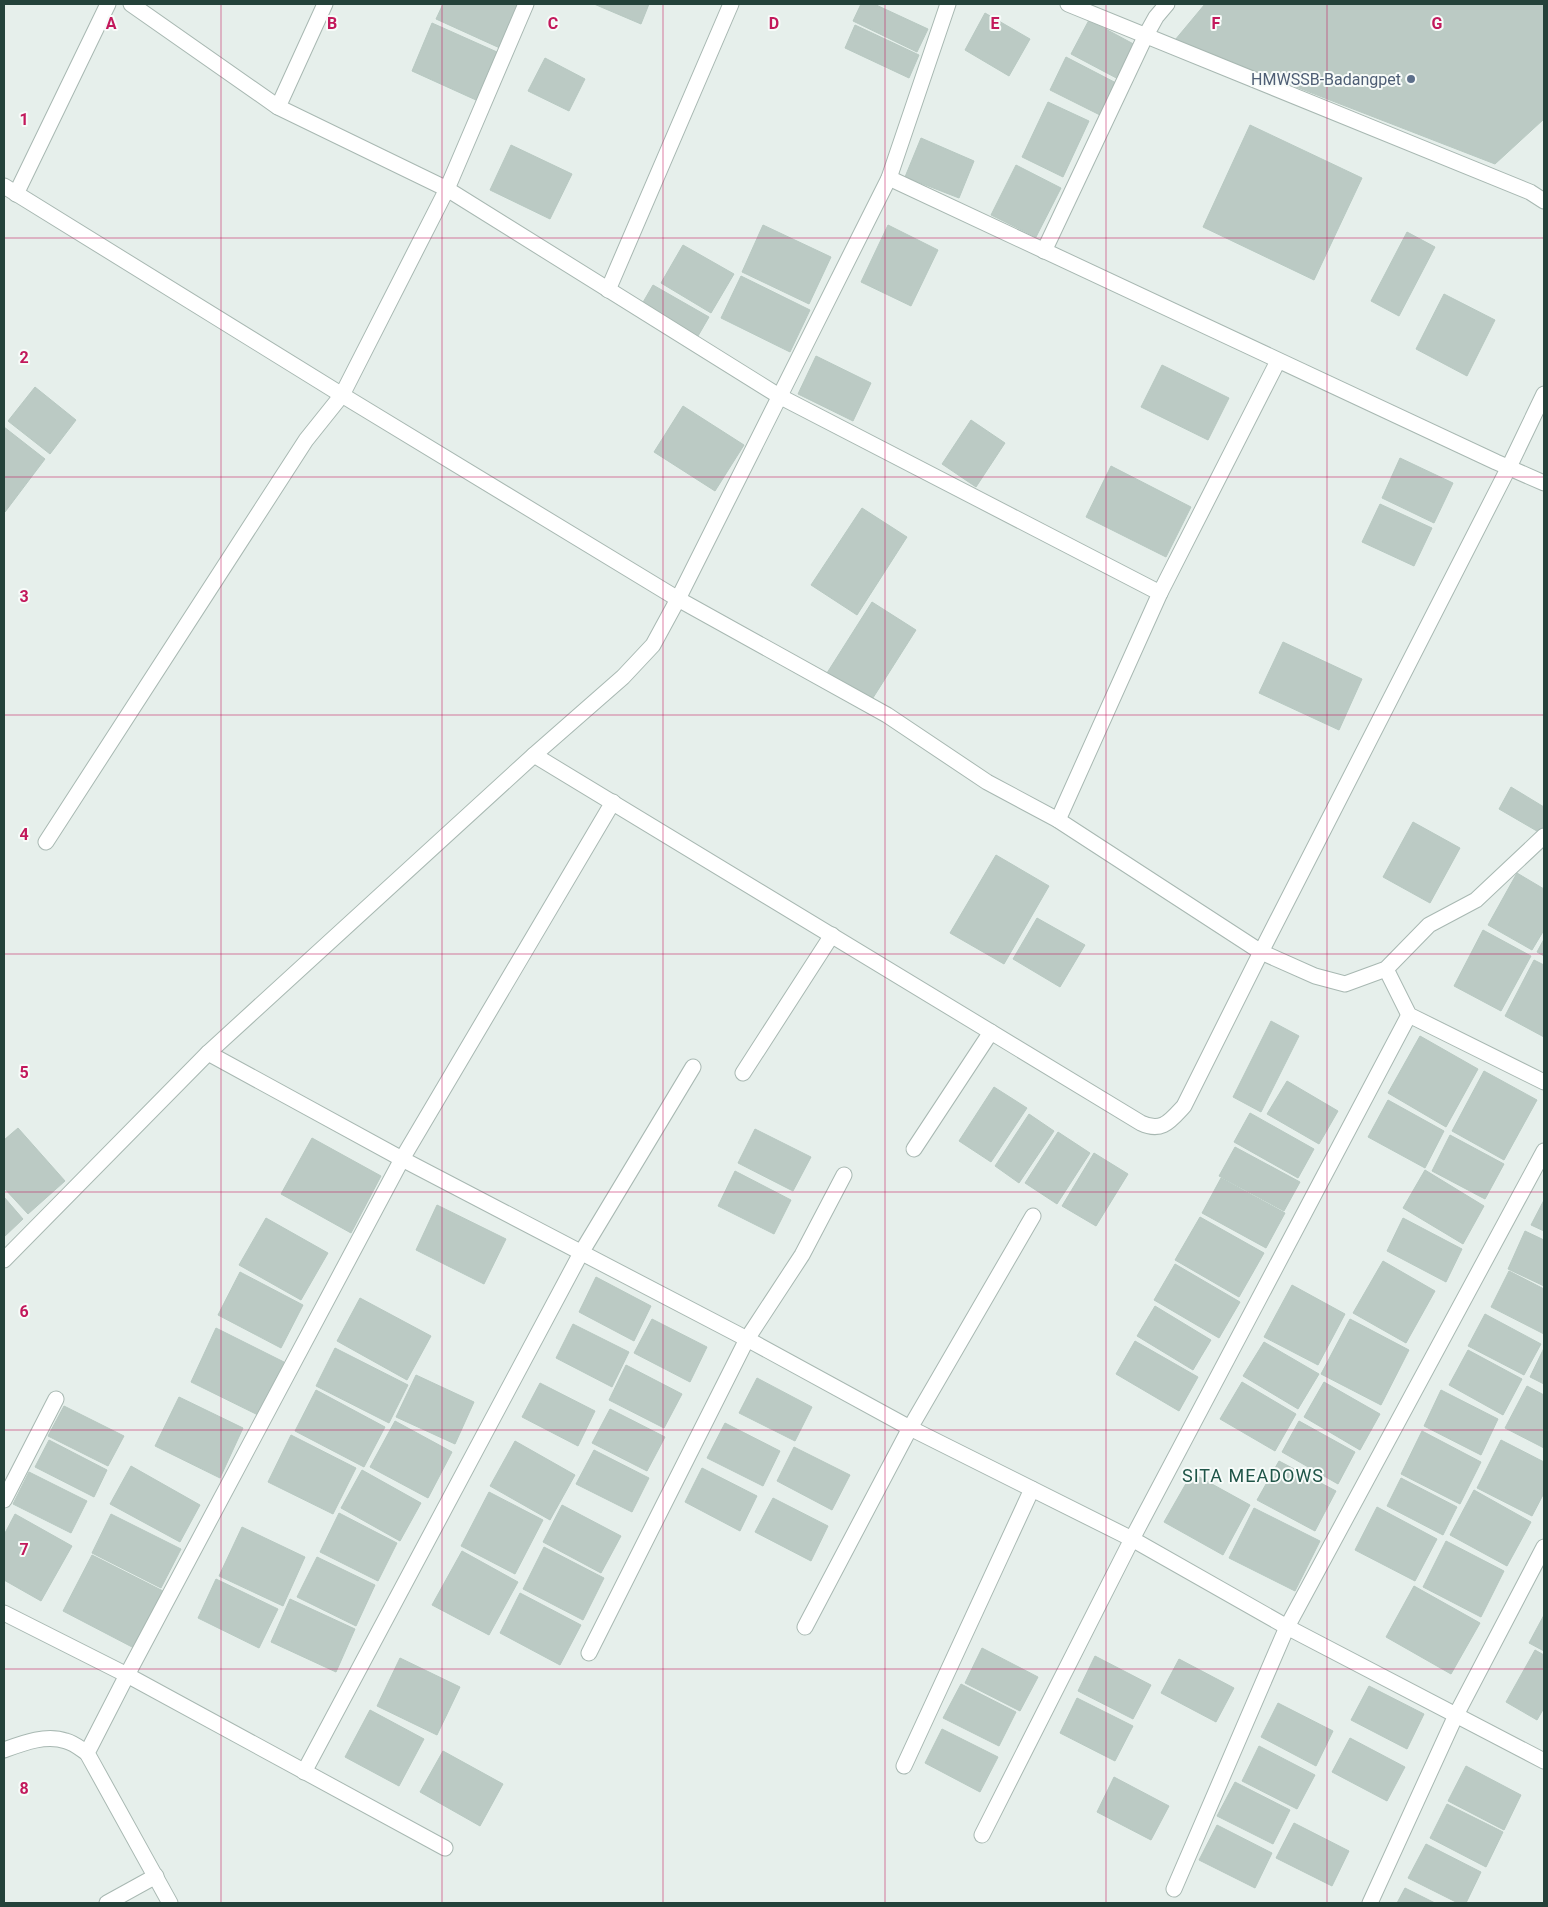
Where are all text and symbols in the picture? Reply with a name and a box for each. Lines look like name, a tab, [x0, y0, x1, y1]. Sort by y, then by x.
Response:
text: A	[106, 14, 117, 33]
text: B	[327, 14, 337, 33]
text: C	[548, 14, 558, 33]
text: D	[769, 14, 779, 33]
text: E	[991, 14, 1000, 33]
text: F	[1212, 14, 1221, 33]
text: G	[1432, 14, 1443, 33]
place label: HMWSSB-Badangpet	[1251, 70, 1401, 89]
marker: HMWSSB-Badangpet	[1405, 73, 1417, 85]
text: 1	[19, 110, 29, 129]
text: 2	[19, 348, 29, 367]
text: 3	[19, 587, 29, 606]
text: 4	[19, 825, 29, 844]
text: 5	[19, 1063, 29, 1082]
text: 6	[19, 1302, 29, 1321]
district label: SITA MEADOWS	[1182, 1465, 1324, 1486]
text: 7	[19, 1540, 29, 1559]
text: 8	[19, 1779, 29, 1798]

